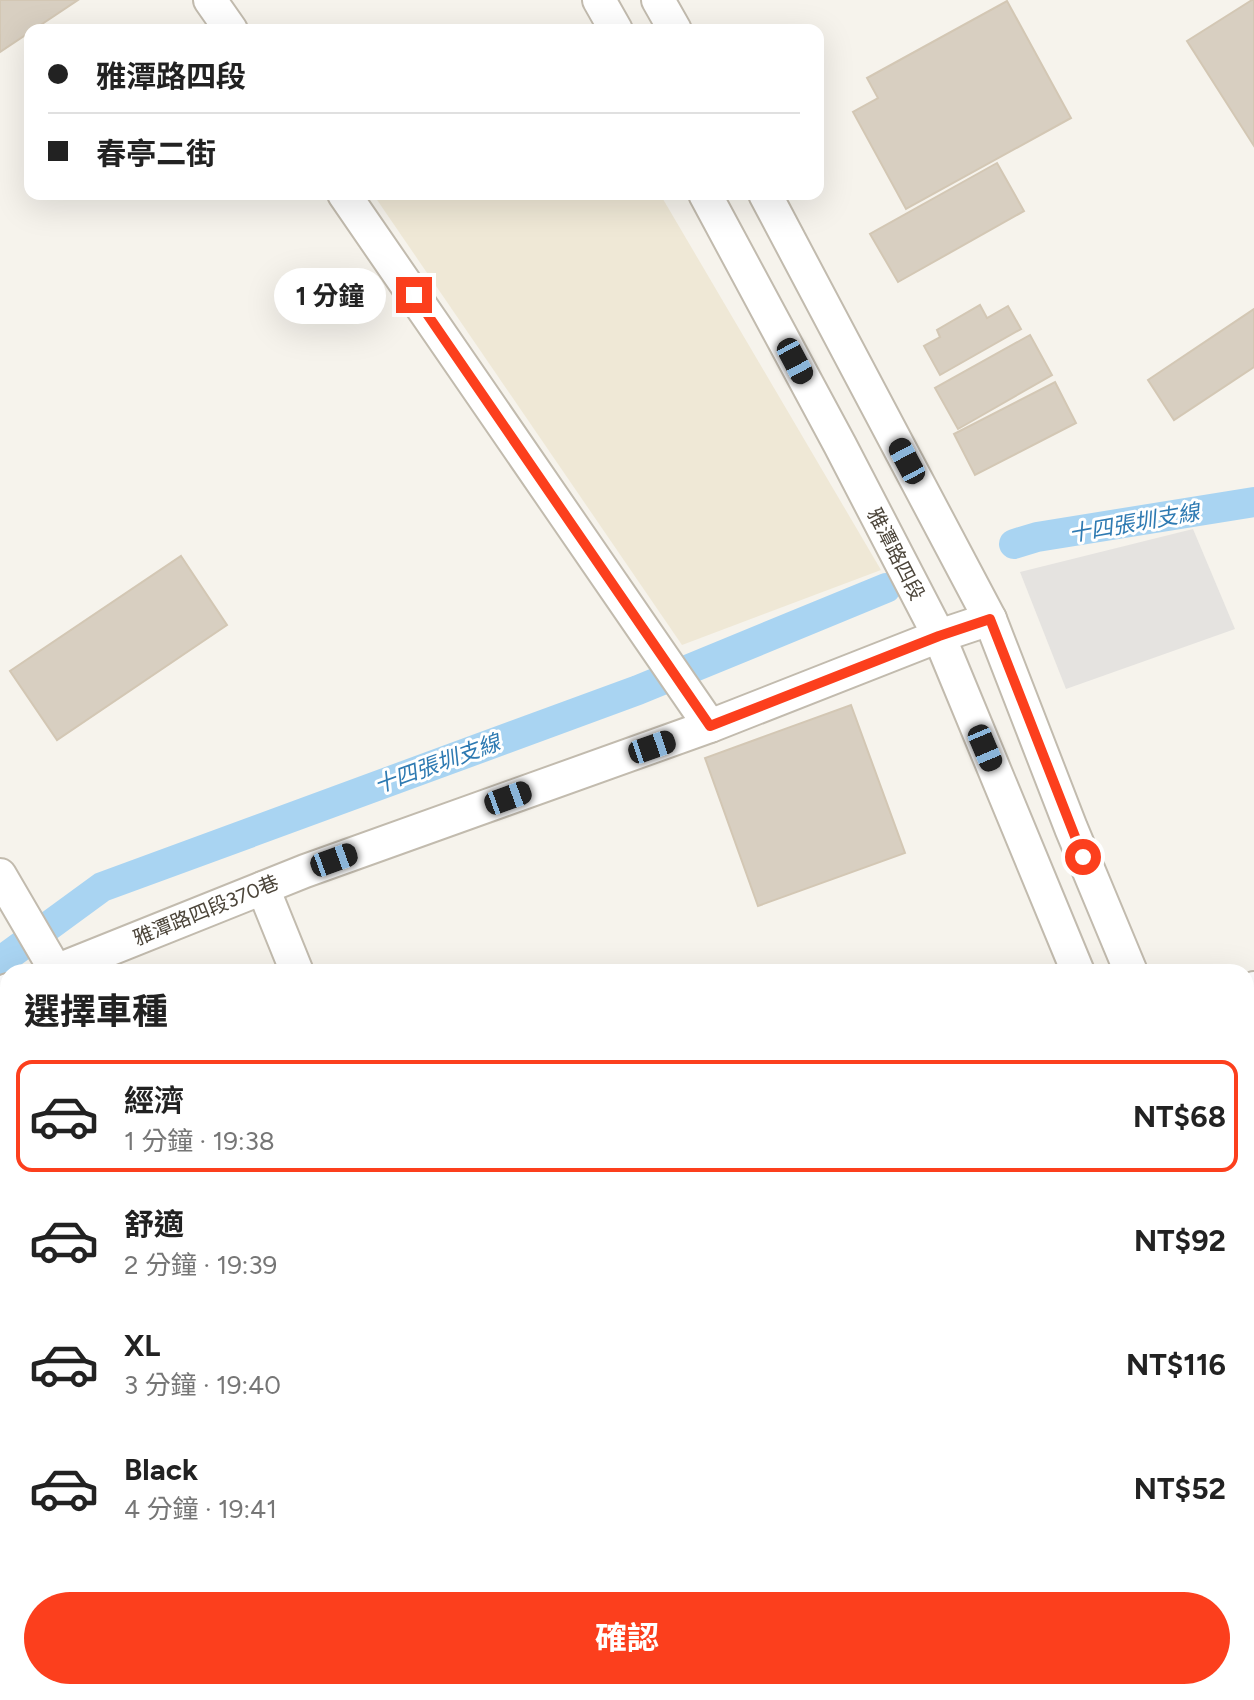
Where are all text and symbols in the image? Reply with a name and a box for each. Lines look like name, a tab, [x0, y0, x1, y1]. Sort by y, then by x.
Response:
text: 雅潭路四段	[96, 58, 246, 95]
text: 春亭二街	[96, 135, 216, 172]
callout: 1 分鐘	[274, 267, 386, 323]
route end	[396, 277, 432, 313]
text: 1 分鐘	[295, 280, 365, 312]
car	[773, 334, 817, 388]
car	[885, 434, 929, 488]
water label: 十四張圳支線	[1067, 498, 1204, 548]
street label: 雅潭路四段	[863, 504, 929, 604]
car	[965, 721, 1005, 775]
water label: 十四張圳支線	[370, 728, 506, 799]
car	[625, 728, 679, 766]
car	[481, 779, 535, 817]
route start	[1065, 839, 1101, 875]
car	[307, 841, 361, 879]
street label: 雅潭路四段370巷	[130, 870, 282, 950]
text: 選擇車種	[24, 990, 168, 1033]
icon: car	[28, 1080, 100, 1152]
text: 經濟	[124, 1082, 184, 1119]
text: NT$68	[1133, 1098, 1226, 1135]
text: 1 分鐘 · 19:38	[124, 1125, 275, 1157]
icon: car	[28, 1204, 100, 1276]
text: 舒適	[124, 1206, 184, 1243]
text: NT$92	[1134, 1222, 1226, 1259]
text: 2 分鐘 · 19:39	[124, 1249, 277, 1281]
text: XL	[124, 1327, 160, 1364]
icon: car	[28, 1328, 100, 1400]
text: NT$116	[1126, 1346, 1226, 1383]
text: 3 分鐘 · 19:40	[124, 1369, 281, 1401]
text: Black	[124, 1451, 198, 1488]
icon: car	[28, 1452, 100, 1524]
text: NT$52	[1134, 1470, 1226, 1507]
text: 4 分鐘 · 19:41	[124, 1493, 277, 1525]
button: 確認	[24, 1592, 1230, 1684]

